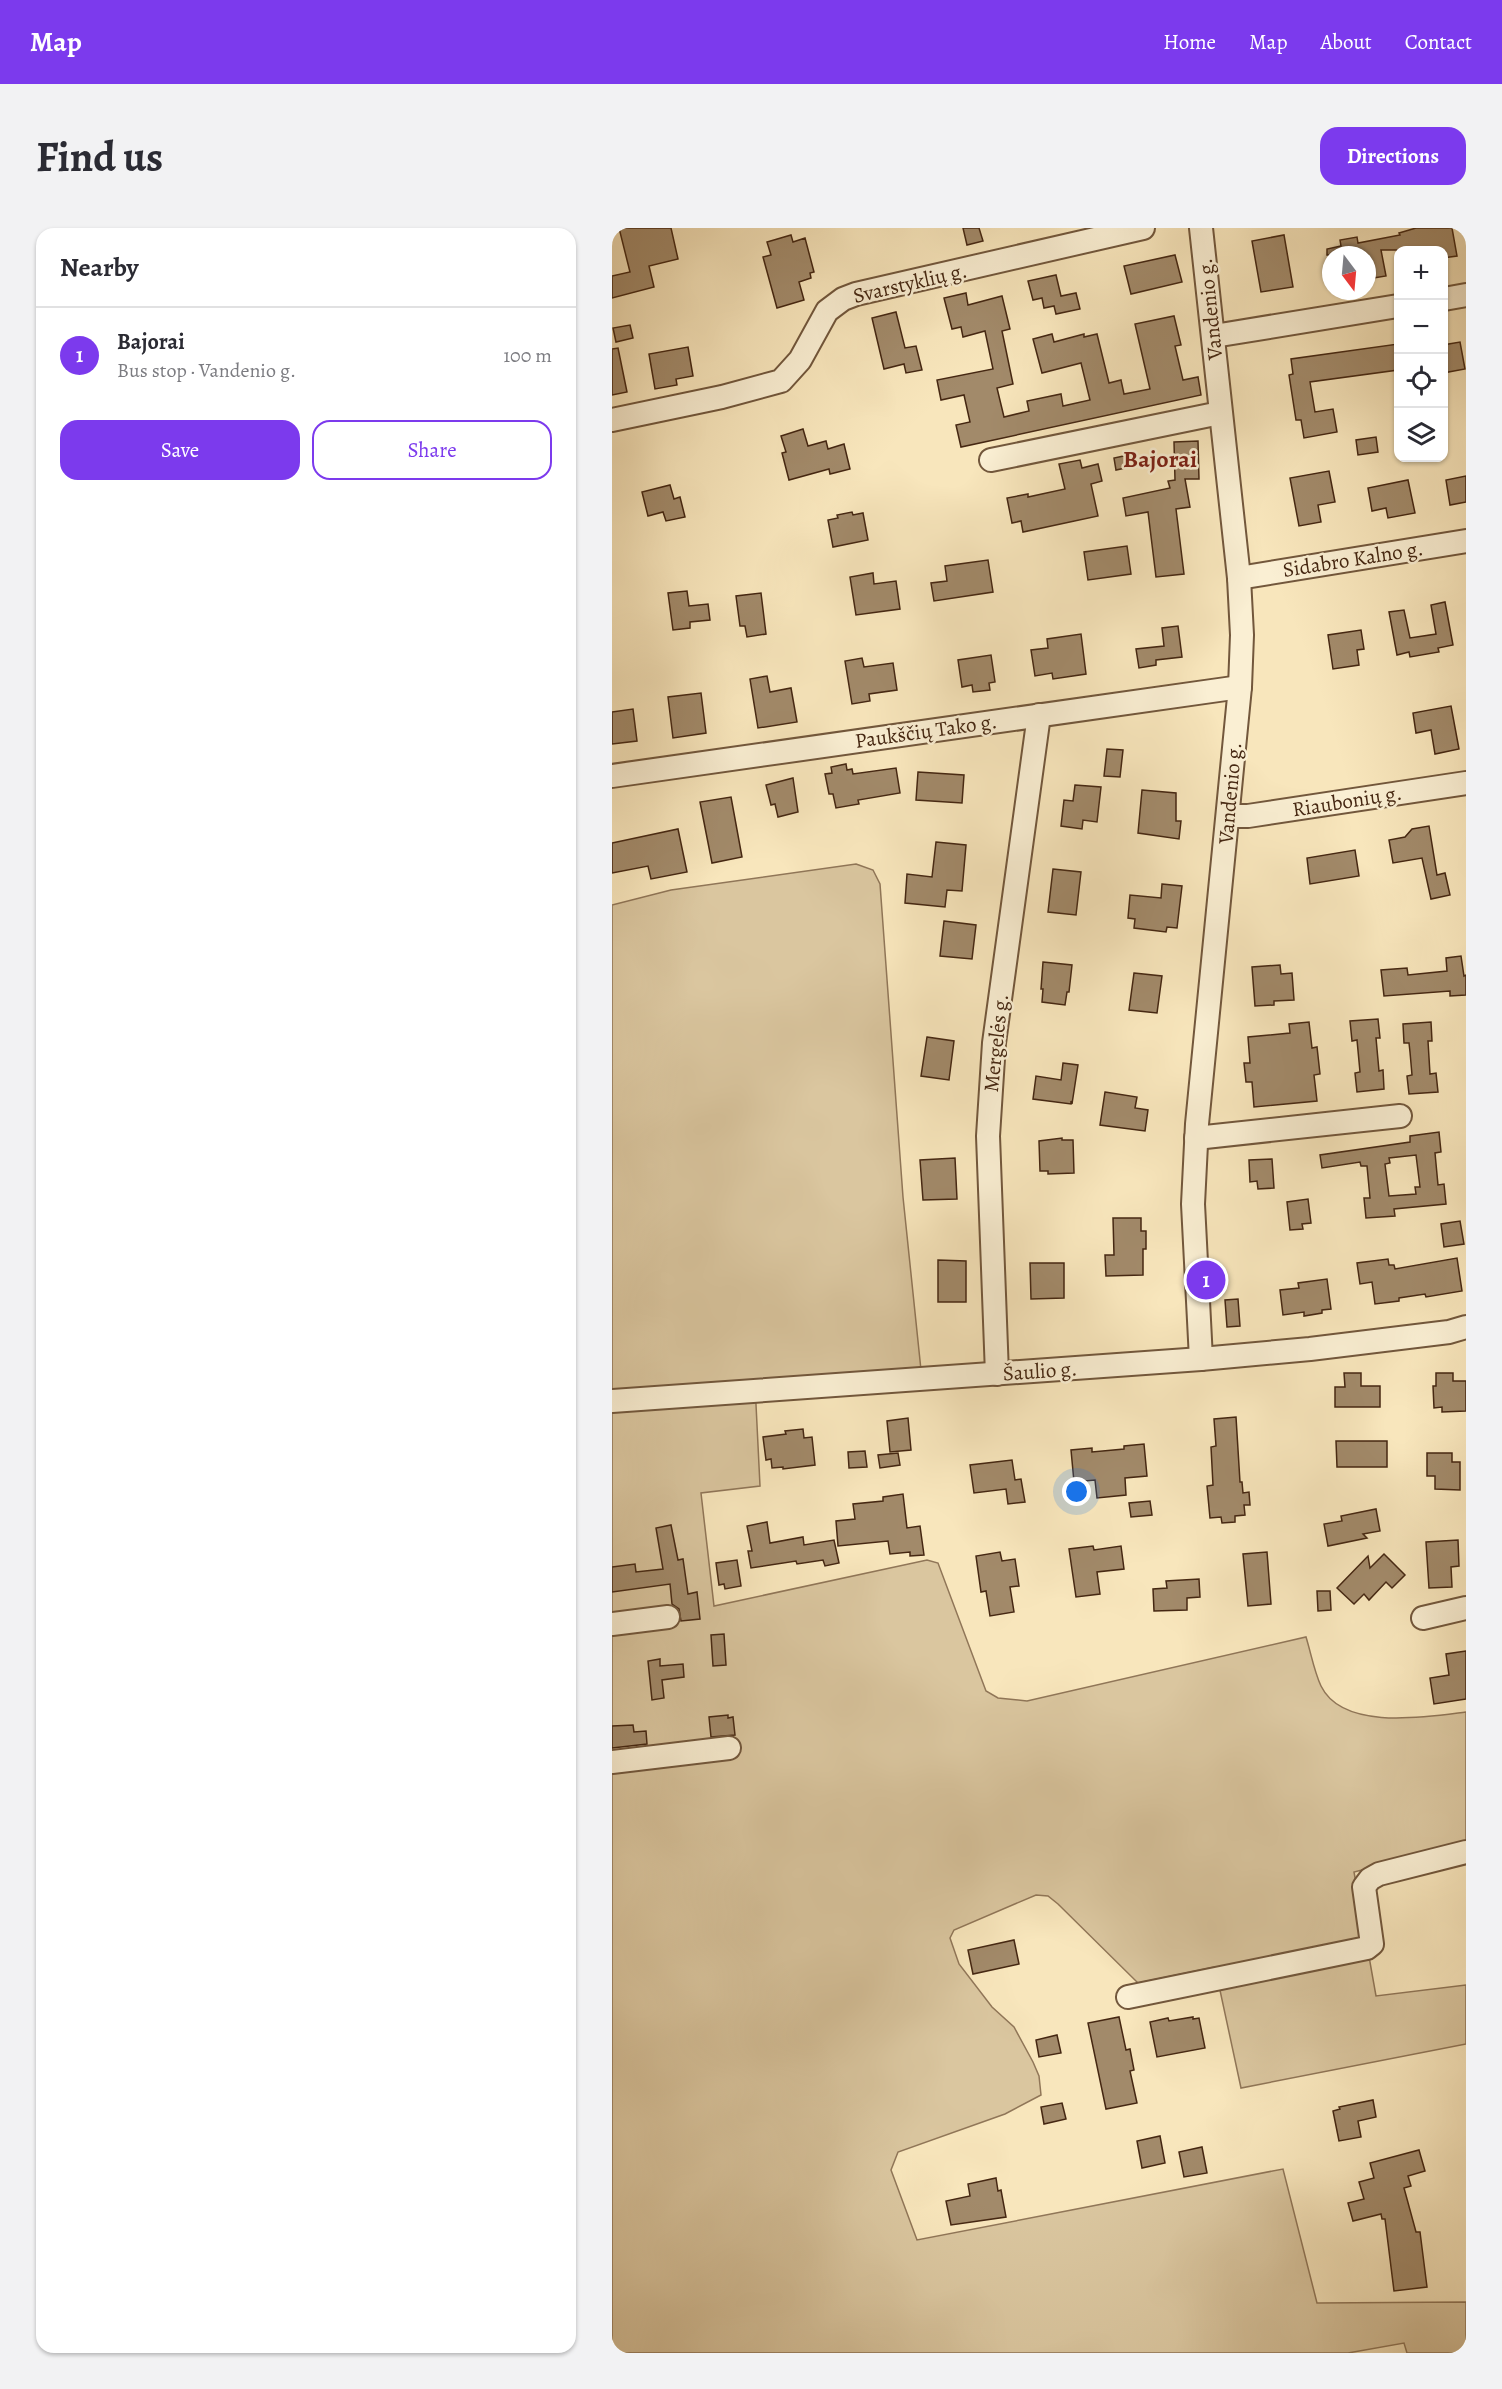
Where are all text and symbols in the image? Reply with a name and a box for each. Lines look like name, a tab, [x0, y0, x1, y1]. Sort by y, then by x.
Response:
text: Map	[30, 23, 82, 61]
text: Home	[1163, 28, 1216, 56]
text: Map	[1249, 28, 1287, 56]
text: About	[1320, 28, 1372, 56]
text: Contact	[1405, 28, 1472, 56]
button: Directions	[1320, 127, 1466, 185]
text: Find us	[36, 128, 163, 185]
north arrow	[1322, 246, 1376, 300]
map controls	[1394, 246, 1448, 462]
button: +	[1394, 246, 1448, 300]
text: Nearby	[60, 250, 139, 285]
street label: Svarstyklių g.	[850, 256, 970, 310]
street label: Vandenio g.	[1191, 257, 1229, 362]
button: −	[1394, 300, 1448, 354]
text: Bajorai	[117, 327, 185, 357]
text: 1	[76, 342, 83, 369]
text: 100 m	[503, 342, 552, 369]
button: locate	[1394, 354, 1448, 408]
text: Bus stop · Vandenio g.	[117, 357, 296, 384]
button: layers	[1394, 408, 1448, 462]
button: Save	[60, 420, 300, 480]
button: Share	[312, 420, 552, 480]
district label: Bajorai	[1123, 443, 1197, 475]
street label: Sidabro Kalno g.	[1281, 534, 1425, 584]
street label: Paukščių Tako g.	[853, 707, 999, 755]
street label: Vandenio g.	[1212, 741, 1248, 846]
street label: Riaubonių g.	[1290, 779, 1404, 823]
street label: Mergelės g.	[977, 992, 1015, 1094]
pin: 1	[1186, 1258, 1226, 1302]
street label: Šaulio g.	[1002, 1354, 1078, 1388]
your location	[1062, 1477, 1091, 1506]

